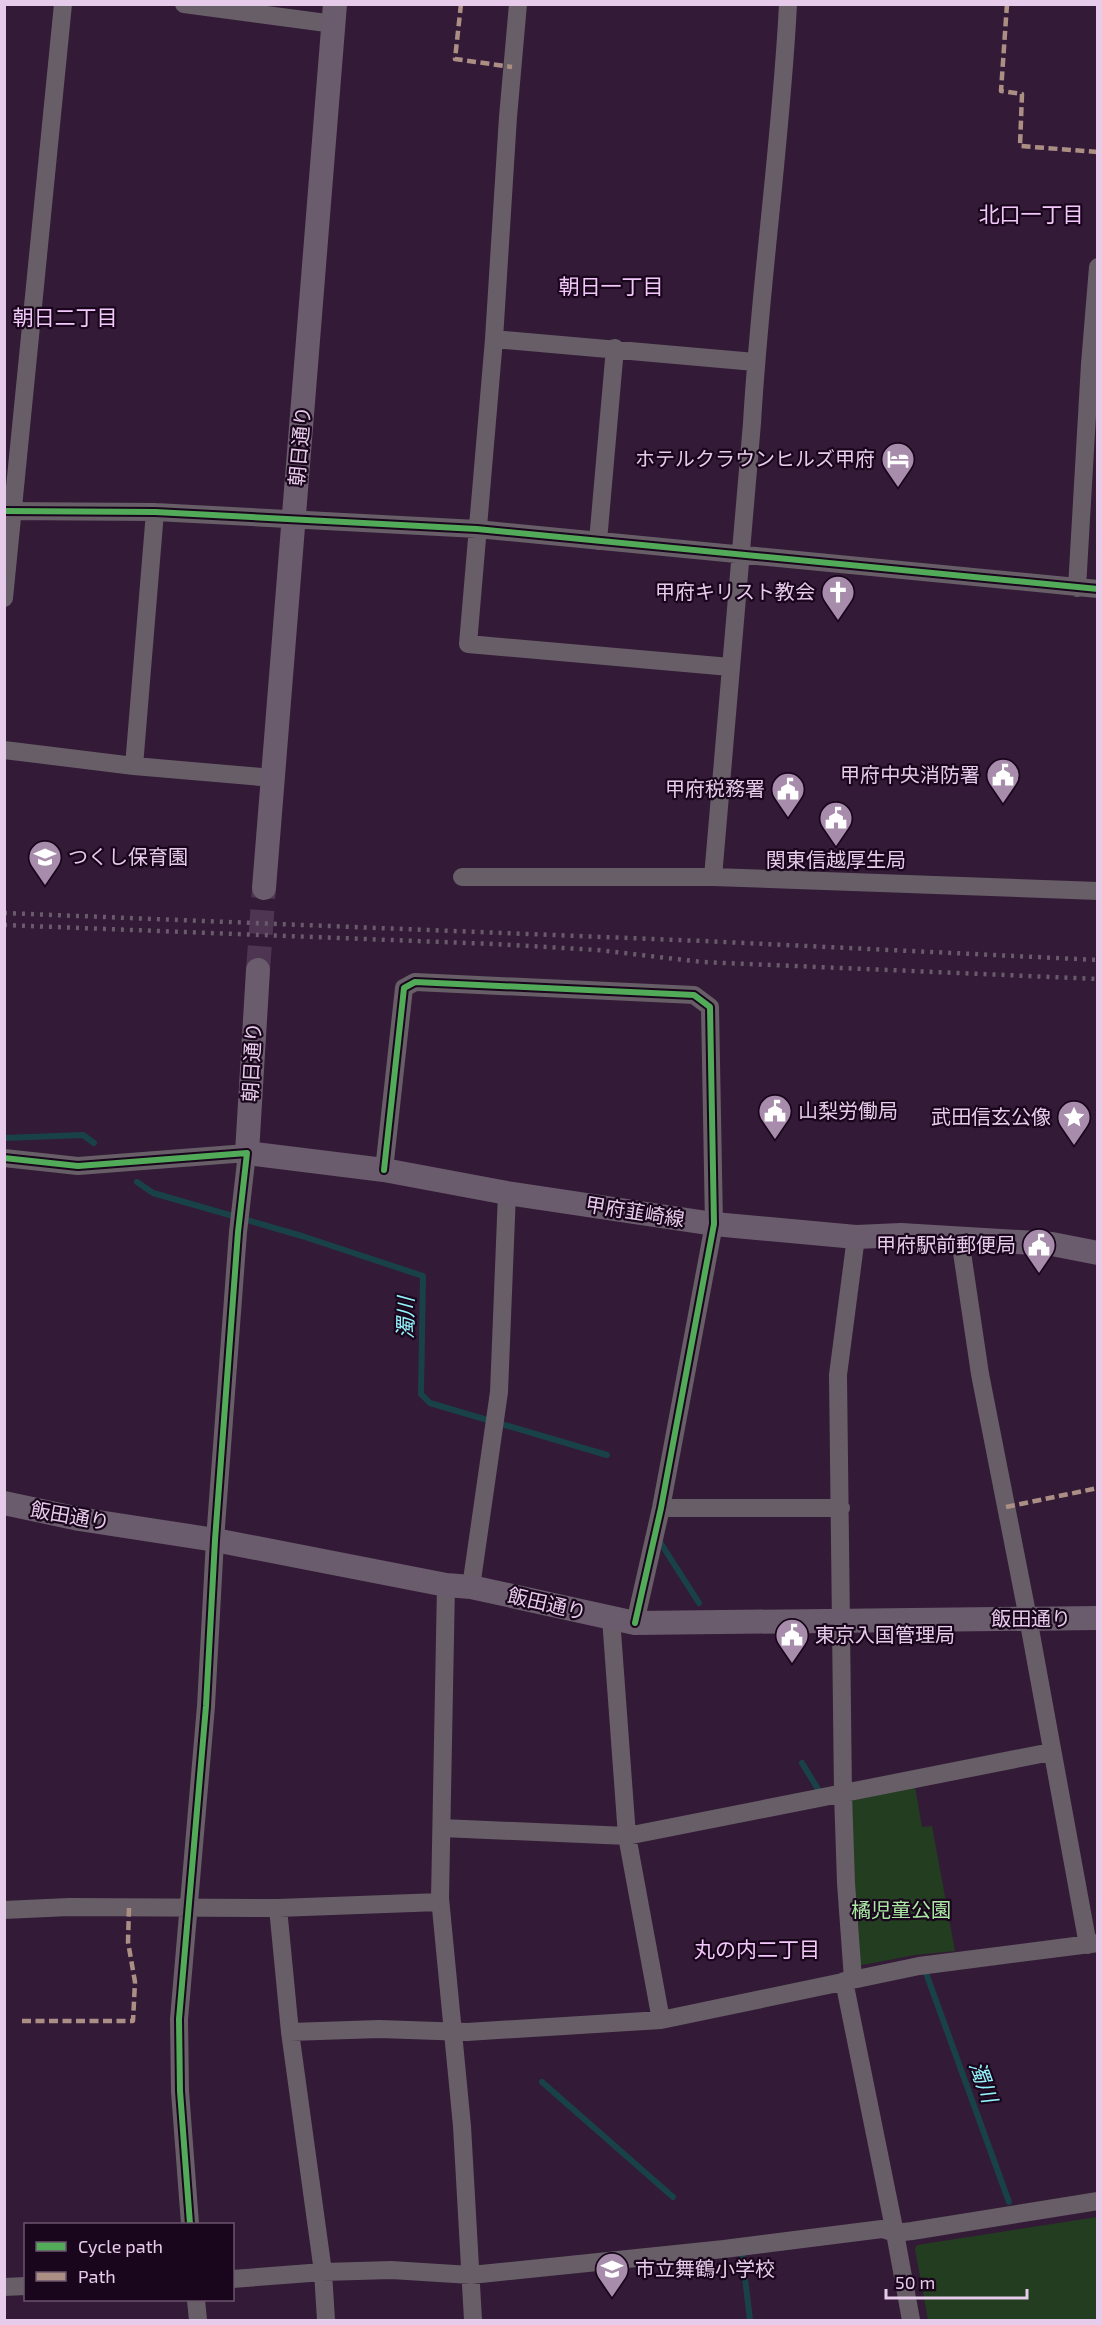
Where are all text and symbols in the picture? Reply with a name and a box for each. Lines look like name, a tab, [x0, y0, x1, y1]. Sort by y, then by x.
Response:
district label: 北口一丁目	[979, 201, 1084, 226]
district label: 朝日一丁目	[559, 273, 664, 298]
district label: 朝日二丁目	[13, 304, 118, 329]
street label: 朝日通り	[284, 405, 314, 487]
hotel icon: ホテルクラウンヒルズ甲府	[880, 441, 916, 488]
place label: ホテルクラウンヒルズ甲府	[635, 446, 875, 470]
church icon: 甲府キリスト教会	[820, 574, 856, 621]
place label: 甲府キリスト教会	[655, 579, 815, 603]
public building icon: 甲府中央消防署	[985, 757, 1021, 804]
place label: 甲府中央消防署	[840, 762, 980, 786]
public building icon: 甲府税務署	[770, 771, 806, 818]
place label: 甲府税務署	[665, 776, 765, 800]
public building icon: 関東信越厚生局	[818, 800, 854, 847]
school or university icon: つくし保育園	[27, 839, 63, 886]
place label: つくし保育園	[68, 844, 188, 868]
place label: 関東信越厚生局	[766, 847, 906, 871]
street label: 朝日通り	[237, 1021, 265, 1103]
public building icon: 山梨労働局	[757, 1093, 793, 1140]
place label: 山梨労働局	[798, 1098, 898, 1122]
place icon: 武田信玄公像	[1056, 1099, 1092, 1146]
place label: 武田信玄公像	[931, 1104, 1051, 1128]
street label: 甲府韮崎線	[584, 1191, 686, 1231]
public building icon: 甲府駅前郵便局	[1021, 1227, 1057, 1274]
place label: 甲府駅前郵便局	[876, 1232, 1016, 1256]
water label: 濁川	[392, 1295, 417, 1339]
street label: 飯田通り	[29, 1496, 112, 1534]
street label: 飯田通り	[506, 1582, 589, 1624]
street label: 飯田通り	[991, 1606, 1071, 1630]
public building icon: 東京入国管理局	[774, 1617, 810, 1664]
place label: 東京入国管理局	[815, 1622, 955, 1646]
park label: 橘児童公園	[851, 1897, 951, 1921]
district label: 丸の内二丁目	[694, 1936, 820, 1961]
water label: 濁川	[965, 2057, 1004, 2107]
legend	[24, 2223, 234, 2301]
text: Cycle path	[78, 2235, 163, 2257]
school or university icon: 市立舞鶴小学校	[594, 2251, 630, 2298]
place label: 市立舞鶴小学校	[635, 2256, 775, 2280]
scale bar	[886, 2262, 1027, 2300]
text: Path	[78, 2265, 116, 2287]
text: 50 m	[895, 2271, 935, 2293]

